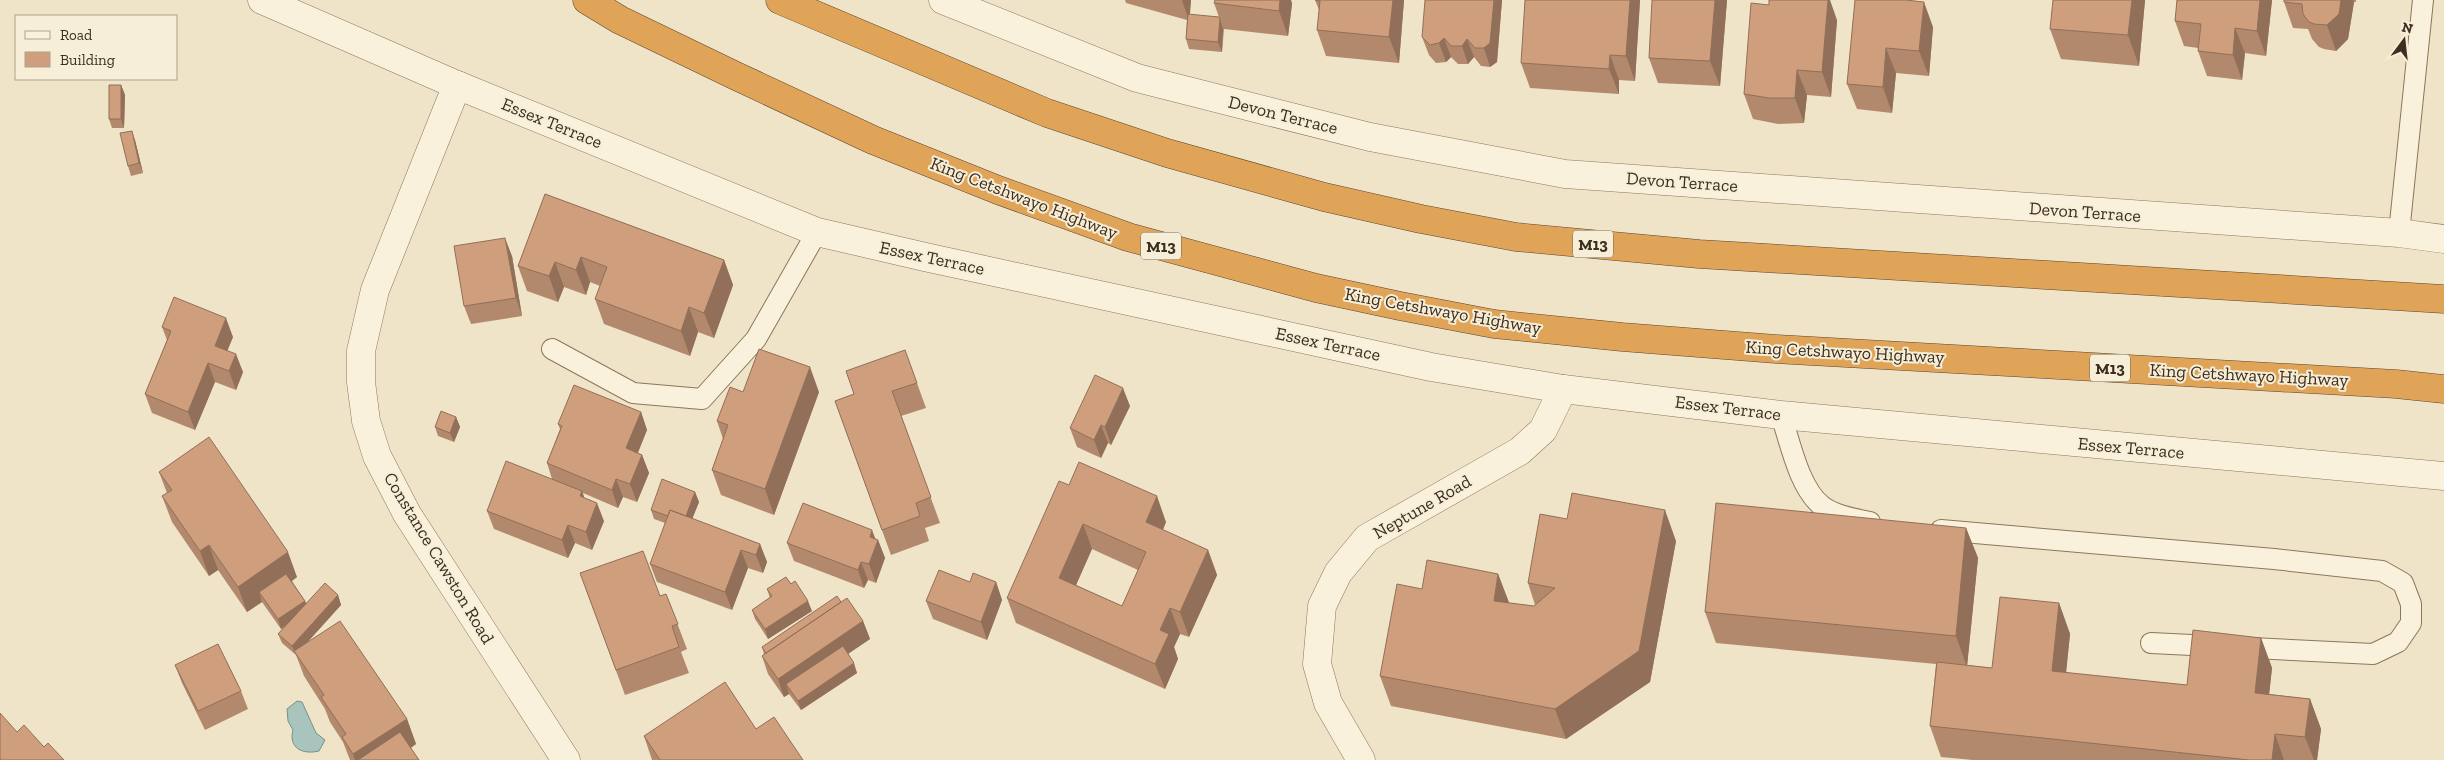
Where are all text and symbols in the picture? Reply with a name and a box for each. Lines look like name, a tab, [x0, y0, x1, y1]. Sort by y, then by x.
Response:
legend	[15, 15, 178, 80]
north arrow	[2379, 15, 2429, 65]
text: N	[2400, 18, 2415, 38]
text: Road	[60, 26, 93, 44]
text: Building	[60, 51, 115, 69]
street label: Devon Terrace	[1226, 91, 1340, 139]
street label: Essex Terrace	[498, 93, 606, 153]
street label: King Cetshwayo Highway	[927, 152, 1122, 244]
street label: Devon Terrace	[1625, 167, 1739, 197]
street label: Devon Terrace	[2028, 197, 2142, 227]
road number: M13	[1573, 230, 1613, 258]
road number: M13	[1141, 232, 1181, 260]
street label: Essex Terrace	[878, 236, 986, 280]
street label: King Cetshwayo Highway	[1343, 283, 1544, 339]
street label: Essex Terrace	[1274, 322, 1382, 366]
street label: King Cetshwayo Highway	[1745, 336, 1946, 368]
road number: M13	[2090, 354, 2130, 382]
street label: King Cetshwayo Highway	[2149, 359, 2350, 391]
street label: Essex Terrace	[1674, 391, 1782, 425]
street label: Essex Terrace	[2077, 432, 2185, 464]
street label: Constance Cawston Road	[379, 468, 499, 648]
street label: Neptune Road	[1369, 470, 1475, 544]

